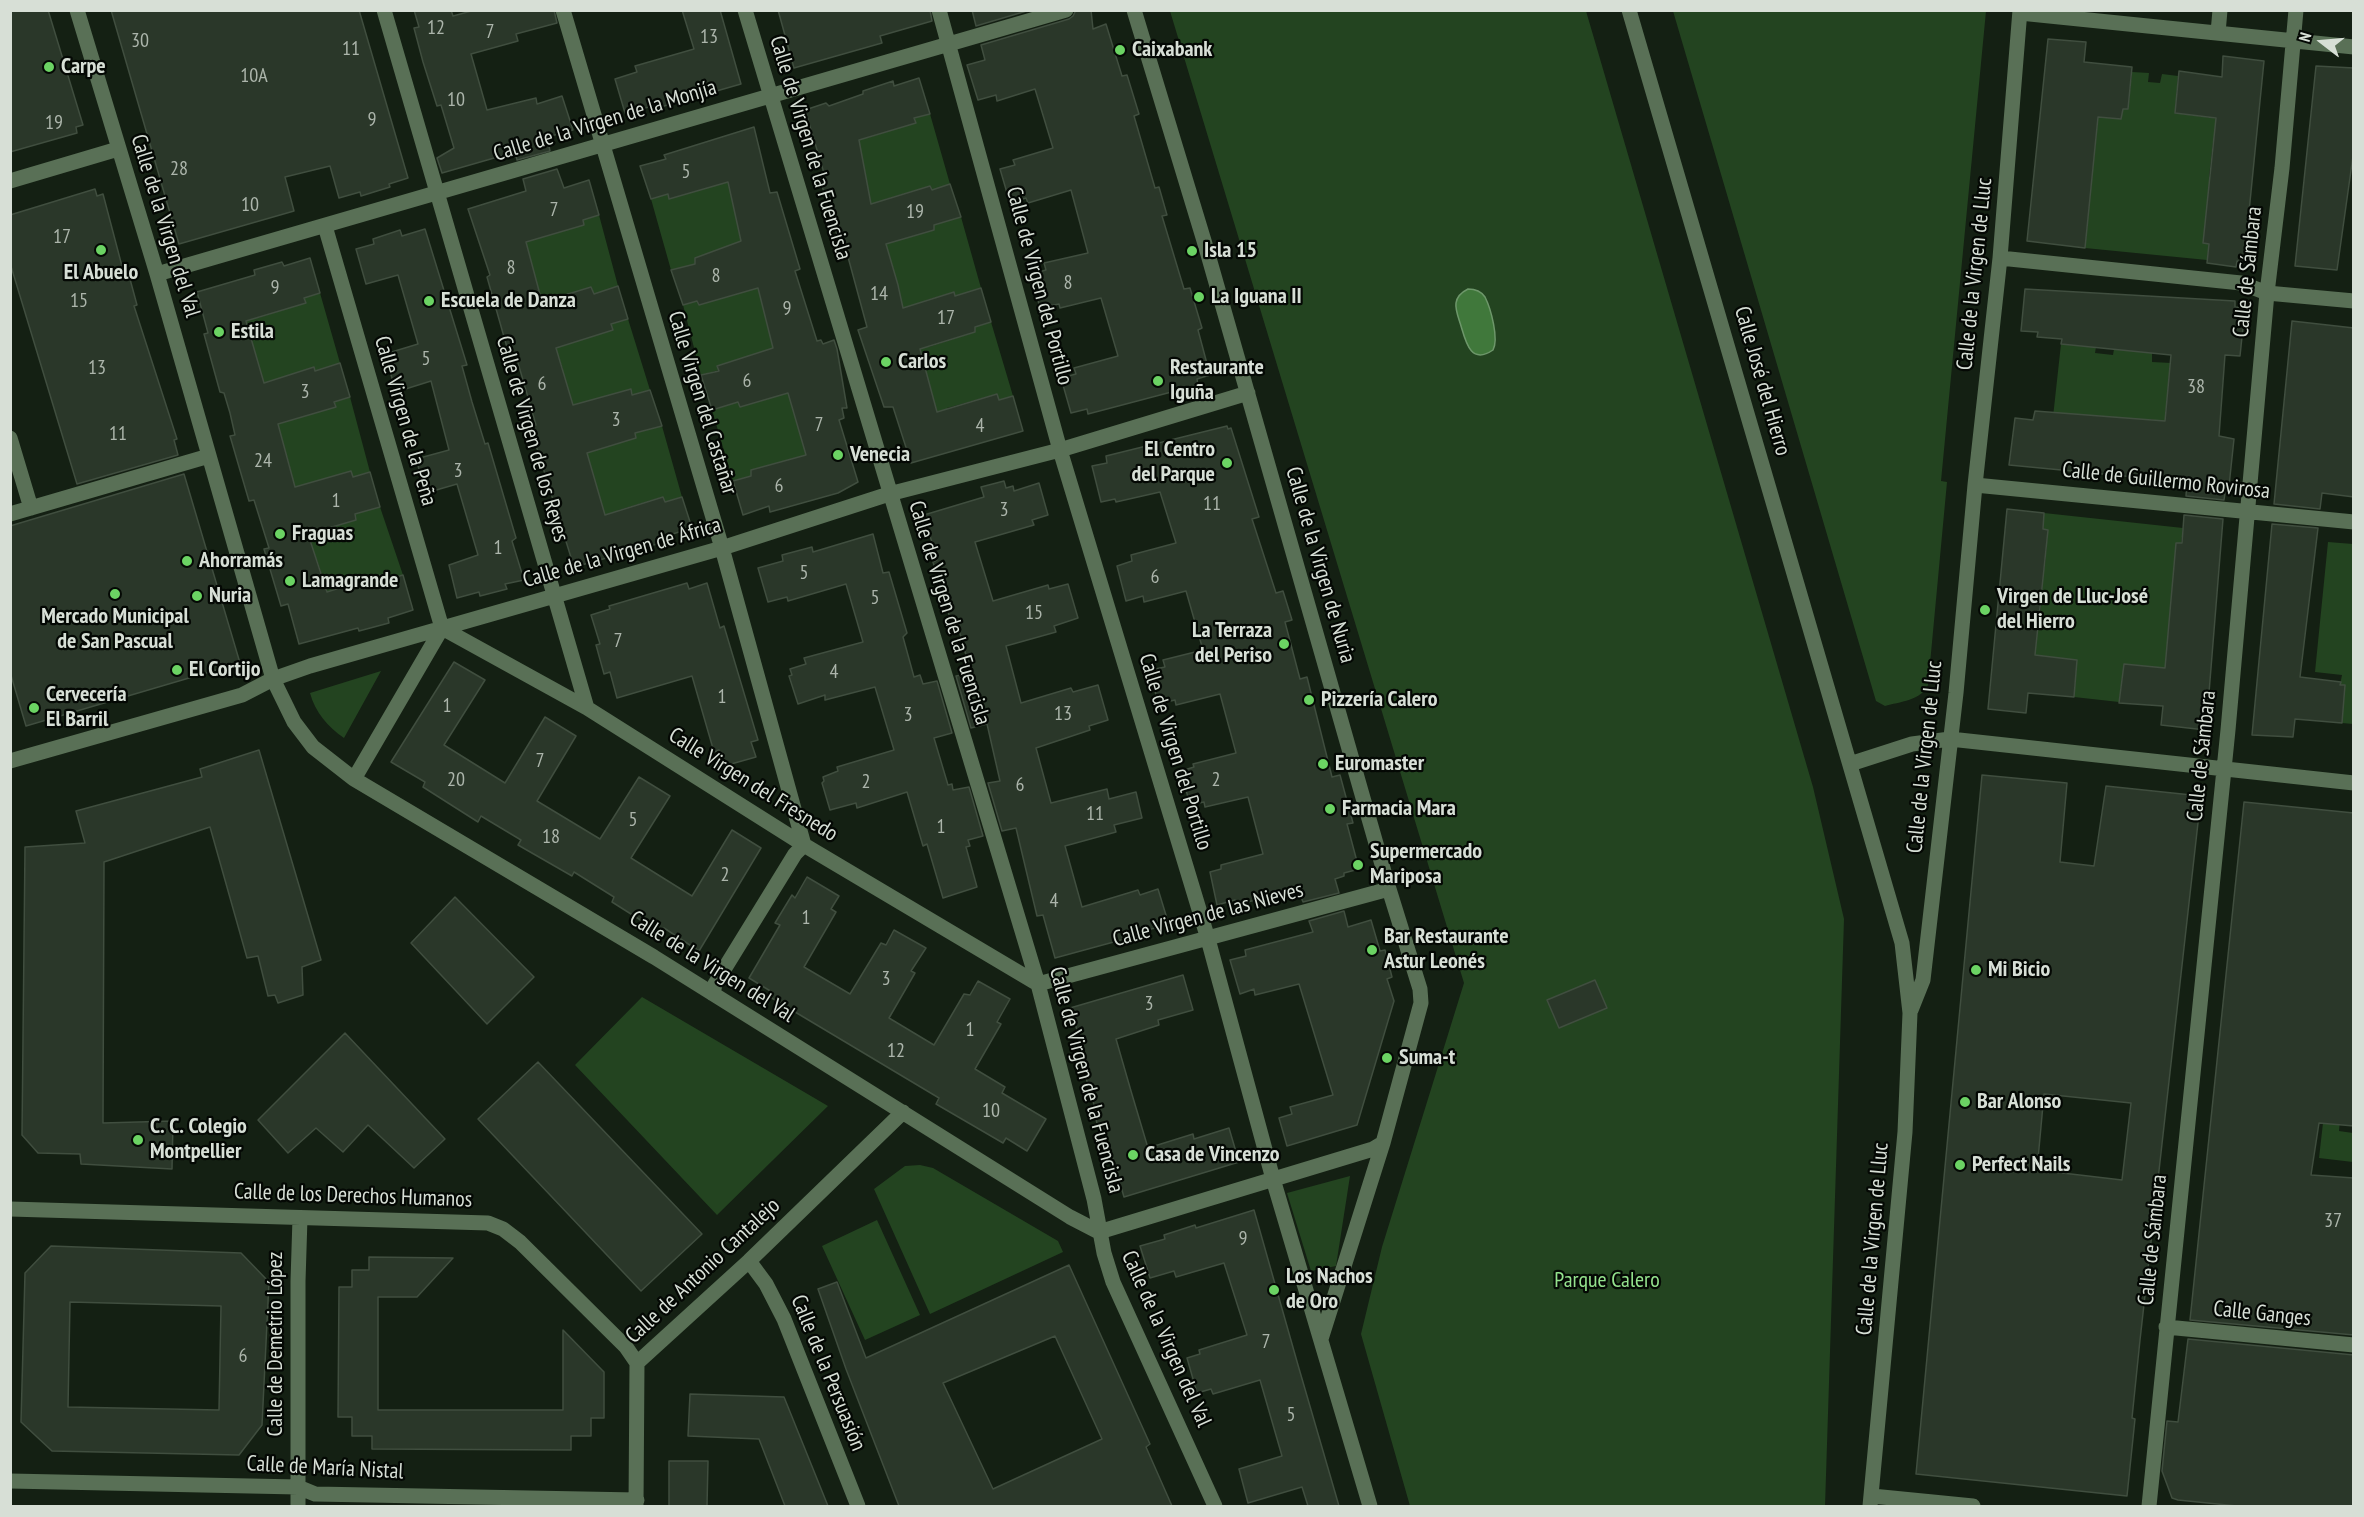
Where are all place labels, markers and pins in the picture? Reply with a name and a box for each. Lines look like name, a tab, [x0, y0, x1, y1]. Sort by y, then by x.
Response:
place label: Caixabank	[1132, 37, 1212, 63]
marker: Caixabank	[1113, 43, 1127, 57]
place label: Carpe	[61, 54, 106, 80]
marker: Carpe	[42, 60, 56, 74]
place label: Isla 15	[1204, 238, 1257, 264]
marker: El Abuelo	[94, 243, 108, 257]
marker: Isla 15	[1185, 244, 1199, 258]
place label: El Abuelo	[64, 260, 138, 286]
place label: La Iguana II	[1211, 284, 1302, 310]
place label: Escuela de Danza	[441, 288, 576, 314]
marker: La Iguana II	[1192, 290, 1206, 304]
marker: Escuela de Danza	[422, 294, 436, 308]
place label: Estila	[231, 319, 274, 345]
marker: Estila	[212, 325, 226, 339]
place label: Carlos	[898, 349, 946, 375]
marker: Carlos	[879, 355, 893, 369]
place label: Restaurante Iguña	[1170, 355, 1264, 406]
marker: Restaurante Iguña	[1151, 374, 1165, 388]
place label: El Centro del Parque	[1131, 437, 1215, 488]
place label: Venecia	[850, 442, 910, 468]
marker: Venecia	[831, 448, 845, 462]
marker: El Centro del Parque	[1220, 456, 1234, 470]
place label: Fraguas	[292, 521, 353, 547]
marker: Fraguas	[273, 527, 287, 541]
place label: Ahorramás	[199, 548, 283, 574]
marker: Ahorramás	[180, 554, 194, 568]
place label: Lamagrande	[302, 568, 398, 594]
marker: Lamagrande	[283, 574, 297, 588]
place label: Nuria	[209, 583, 251, 609]
place label: Virgen de Lluc-José del Hierro	[1997, 584, 2148, 636]
marker: Mercado Municipal de San Pascual	[108, 587, 122, 601]
marker: Nuria	[190, 589, 204, 603]
marker: Virgen de Lluc-José del Hierro	[1978, 603, 1992, 617]
place label: Mercado Municipal de San Pascual	[41, 604, 189, 656]
place label: La Terraza del Periso	[1192, 618, 1272, 670]
marker: La Terraza del Periso	[1277, 637, 1291, 651]
place label: El Cortijo	[189, 657, 261, 683]
marker: El Cortijo	[170, 663, 184, 677]
place label: Cervecería El Barril	[46, 682, 127, 734]
place label: Pizzería Calero	[1321, 687, 1437, 713]
marker: Pizzería Calero	[1302, 693, 1316, 707]
marker: Cervecería El Barril	[27, 701, 41, 715]
place label: Euromaster	[1335, 751, 1424, 777]
marker: Euromaster	[1316, 757, 1330, 771]
place label: Farmacia Mara	[1342, 796, 1456, 822]
marker: Farmacia Mara	[1323, 802, 1337, 816]
place label: Supermercado Mariposa	[1370, 839, 1482, 890]
marker: Supermercado Mariposa	[1351, 858, 1365, 872]
place label: Bar Restaurante Astur Leonés	[1384, 924, 1509, 975]
marker: Bar Restaurante Astur Leonés	[1365, 943, 1379, 957]
place label: Mi Bicio	[1988, 957, 2050, 983]
marker: Mi Bicio	[1969, 963, 1983, 977]
place label: Suma-t	[1399, 1045, 1455, 1071]
marker: Suma-t	[1380, 1051, 1394, 1065]
place label: Bar Alonso	[1977, 1089, 2061, 1115]
marker: Bar Alonso	[1958, 1095, 1972, 1109]
place label: C. C. Colegio Montpellier	[150, 1114, 247, 1166]
marker: C. C. Colegio Montpellier	[131, 1133, 145, 1147]
place label: Casa de Vincenzo	[1145, 1142, 1280, 1168]
marker: Casa de Vincenzo	[1126, 1148, 1140, 1162]
place label: Perfect Nails	[1972, 1152, 2071, 1178]
marker: Perfect Nails	[1953, 1158, 1967, 1172]
place label: Los Nachos de Oro	[1286, 1264, 1373, 1316]
marker: Los Nachos de Oro	[1267, 1283, 1281, 1297]

